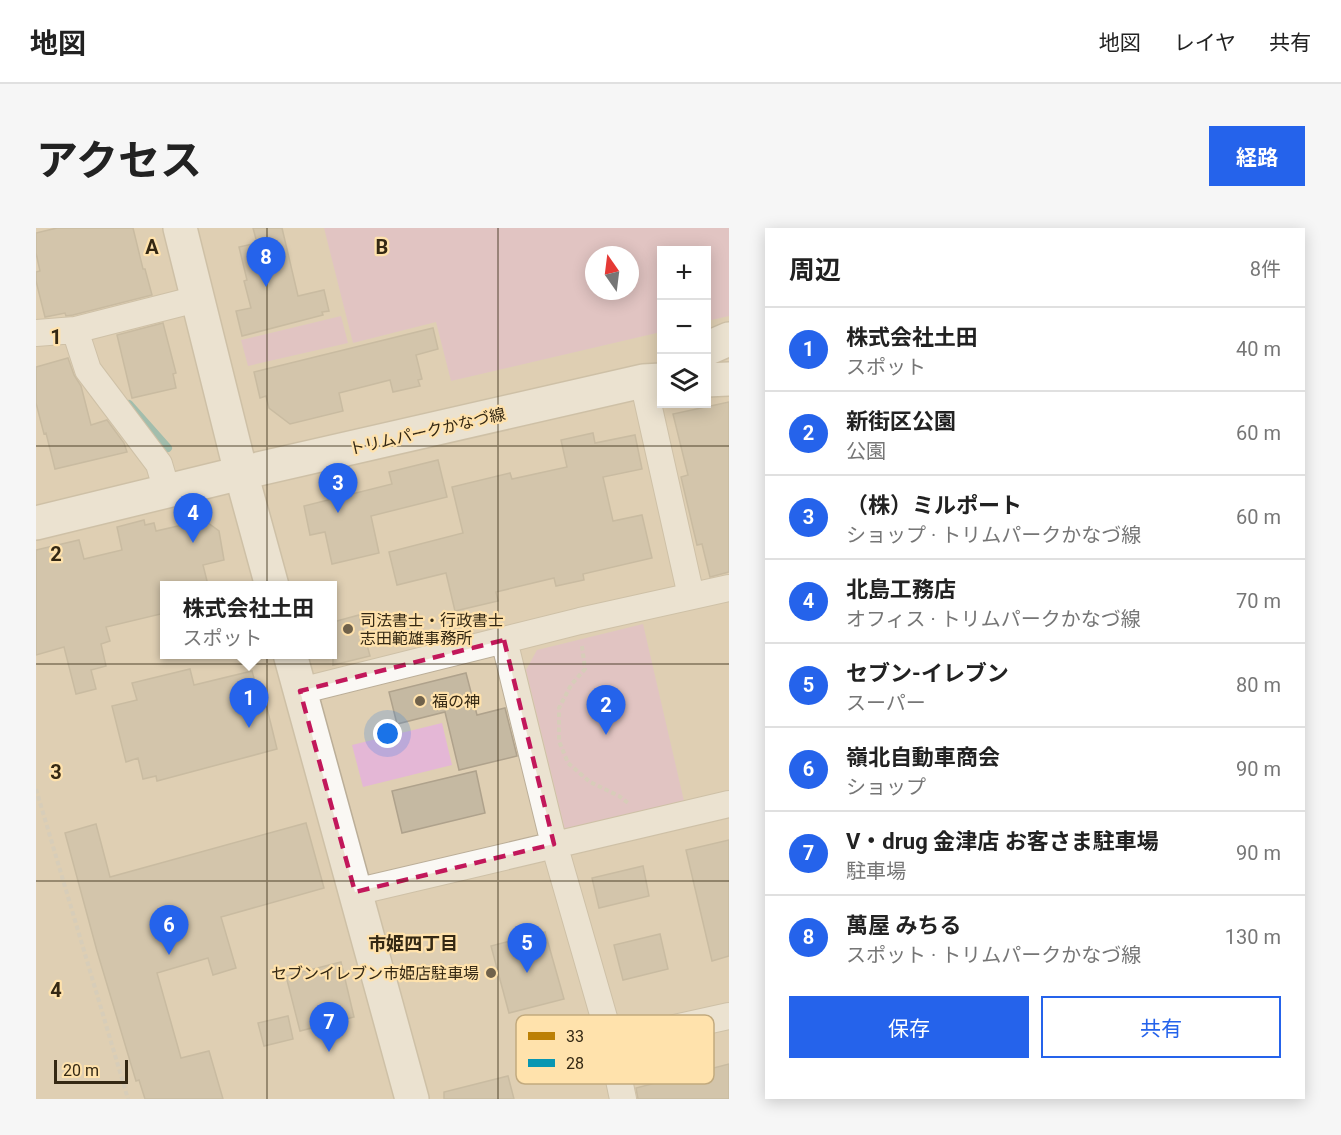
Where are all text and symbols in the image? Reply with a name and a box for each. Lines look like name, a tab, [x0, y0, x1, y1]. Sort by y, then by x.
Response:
text: 地図	[30, 27, 86, 60]
text: 地図	[1099, 31, 1141, 55]
text: レイヤ	[1174, 31, 1236, 55]
text: 共有	[1269, 31, 1311, 55]
button: 経路	[1209, 126, 1305, 186]
text: アクセス	[36, 136, 202, 185]
text: A	[145, 235, 159, 259]
text: B	[376, 235, 388, 259]
pin: 8	[246, 238, 286, 287]
north arrow	[585, 246, 639, 300]
map controls	[657, 246, 711, 408]
button: +	[657, 246, 711, 300]
text: 周辺	[789, 255, 841, 285]
text: 8件	[1250, 257, 1281, 281]
button: −	[657, 300, 711, 354]
text: 1	[50, 325, 62, 349]
text: 株式会社土田	[846, 325, 978, 350]
text: 1	[803, 337, 814, 361]
text: 40 m	[1236, 337, 1281, 361]
button: layers	[657, 354, 711, 408]
text: スポット	[846, 355, 926, 379]
street label: トリムパークかなづ線	[347, 404, 507, 459]
text: 新街区公園	[846, 409, 956, 434]
text: 2	[803, 421, 814, 445]
text: 60 m	[1236, 421, 1281, 445]
text: 公園	[846, 439, 886, 463]
pin: 3	[318, 464, 358, 513]
text: （株）ミルポート	[846, 493, 1022, 518]
pin: 4	[174, 494, 212, 543]
text: 3	[803, 505, 814, 529]
text: 60 m	[1236, 505, 1281, 529]
text: ショップ · トリムパークかなづ線	[846, 523, 1141, 547]
text: 2	[50, 542, 62, 566]
text: 北島工務店	[846, 577, 956, 602]
popup	[160, 581, 337, 659]
text: 4	[803, 589, 814, 613]
text: 70 m	[1236, 589, 1281, 613]
text: 株式会社土田	[182, 596, 315, 621]
text: オフィス · トリムパークかなづ線	[846, 607, 1141, 631]
place label: 司法書士・行政書士 志田範雄事務所	[360, 611, 504, 648]
marker: 司法書士・行政書士 志田範雄事務所	[341, 622, 355, 636]
text: スポット	[182, 626, 262, 650]
text: セブン-イレブン	[846, 661, 1009, 686]
text: 5	[803, 673, 814, 697]
text: 80 m	[1236, 673, 1281, 697]
pin: 1	[230, 678, 268, 728]
pin: 2	[586, 686, 626, 735]
text: スーパー	[846, 691, 926, 715]
place label: 福の神	[432, 692, 480, 711]
marker: 福の神	[413, 694, 427, 708]
your location	[373, 719, 402, 748]
text: 嶺北自動車商会	[846, 745, 1000, 770]
text: 6	[803, 757, 814, 781]
text: 90 m	[1236, 757, 1281, 781]
text: 3	[50, 760, 62, 784]
text: ショップ	[846, 775, 926, 799]
text: V・drug 金津店 お客さま駐車場	[846, 829, 1159, 854]
text: 7	[803, 841, 814, 865]
text: 90 m	[1236, 841, 1281, 865]
text: 駐車場	[846, 859, 906, 883]
pin: 6	[150, 906, 188, 955]
text: 萬屋 みちる	[846, 913, 961, 938]
pin: 5	[508, 924, 546, 973]
text: 8	[803, 925, 814, 949]
text: 130 m	[1225, 925, 1281, 949]
district label: 市姫四丁目	[368, 933, 458, 954]
text: スポット · トリムパークかなづ線	[846, 943, 1141, 967]
place label: セブンイレブン市姫店駐車場	[271, 964, 479, 983]
marker: セブンイレブン市姫店駐車場	[484, 966, 498, 980]
text: 4	[50, 978, 62, 1002]
button: 保存	[789, 996, 1029, 1058]
button: 共有	[1041, 996, 1281, 1058]
pin: 7	[310, 1002, 348, 1052]
legend	[516, 1015, 714, 1084]
text: 33	[566, 1027, 584, 1046]
text: 28	[566, 1054, 584, 1073]
scale bar	[54, 1057, 128, 1084]
text: 20 m	[63, 1061, 99, 1080]

